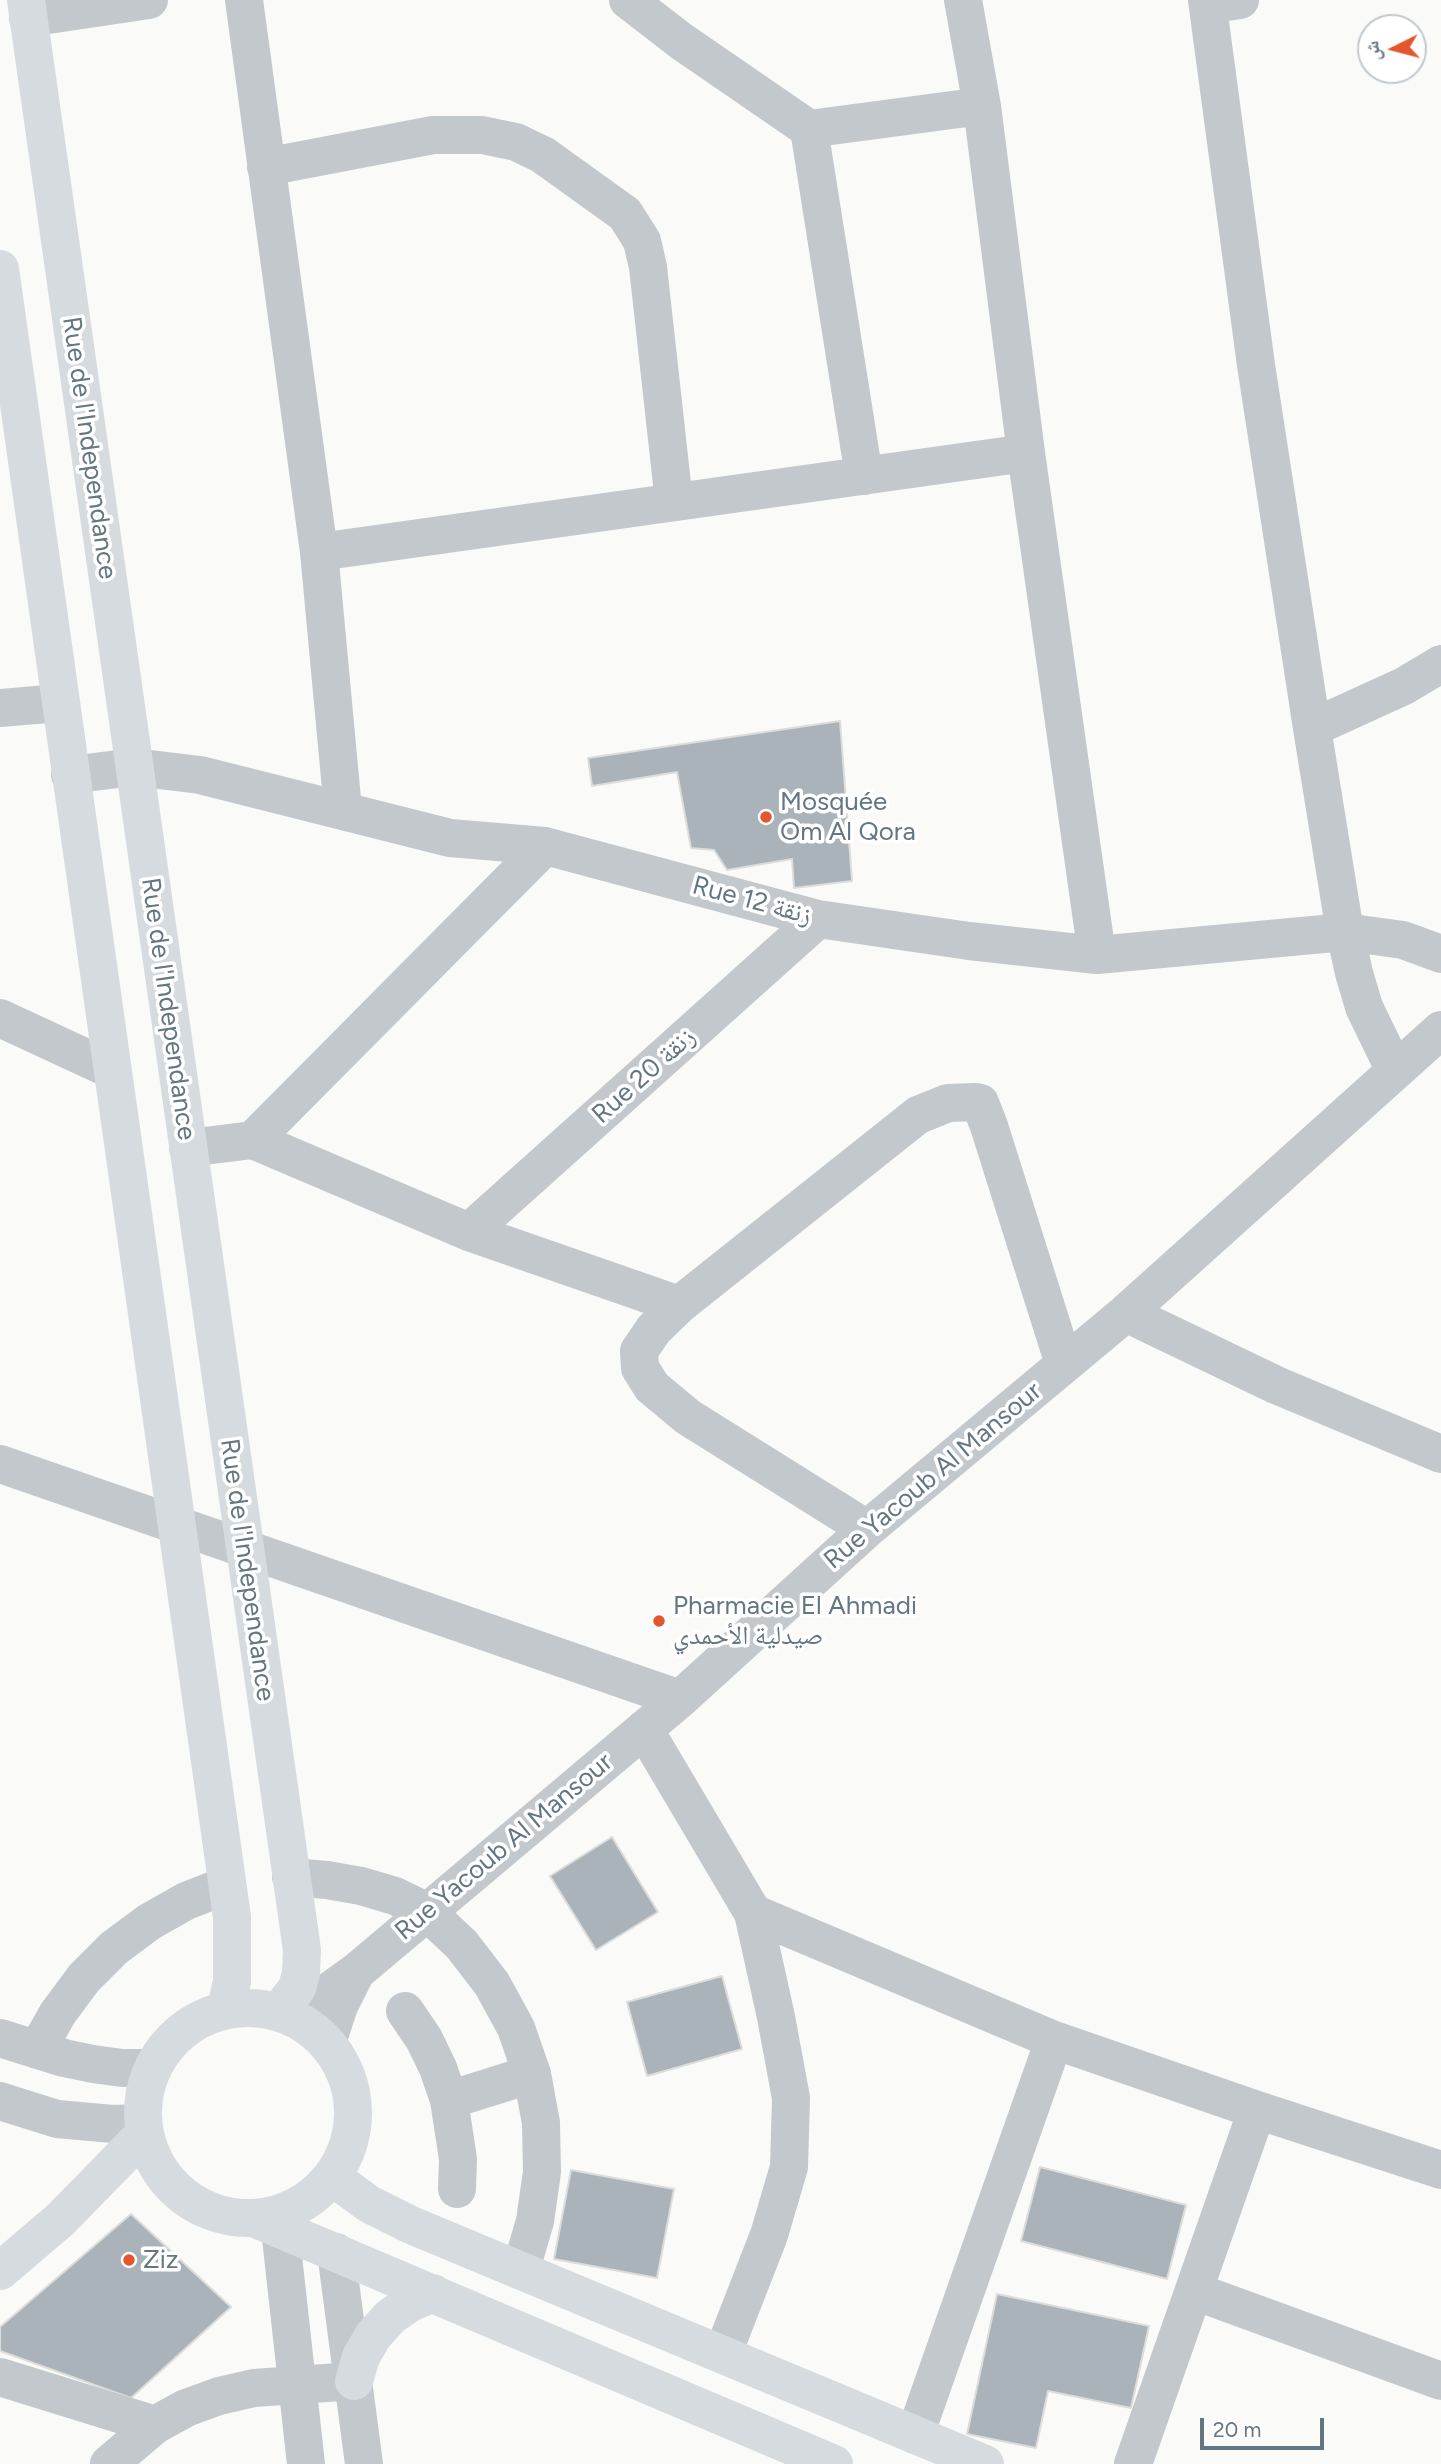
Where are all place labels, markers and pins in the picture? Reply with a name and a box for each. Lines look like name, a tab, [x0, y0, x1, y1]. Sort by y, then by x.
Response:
place label: Mosquée Om Al Qora	[780, 786, 916, 848]
marker: Mosquée Om Al Qora	[758, 809, 774, 825]
place label: Pharmacie El Ahmadi صيدلية الأحمدي	[673, 1590, 917, 1652]
marker: Pharmacie El Ahmadi صيدلية الأحمدي	[651, 1613, 667, 1629]
place label: Ziz	[143, 2244, 178, 2276]
marker: Ziz	[121, 2252, 137, 2268]

